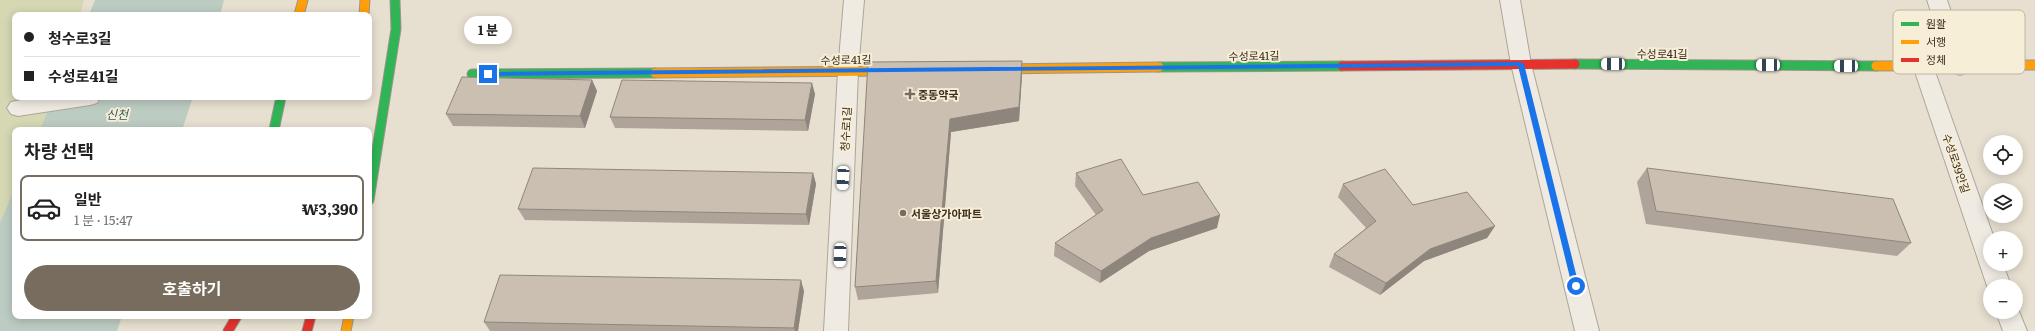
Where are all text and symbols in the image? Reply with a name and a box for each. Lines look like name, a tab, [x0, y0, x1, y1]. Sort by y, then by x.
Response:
legend	[1893, 10, 2025, 74]
text: 원활	[1926, 15, 1946, 31]
callout: 1 분	[464, 16, 512, 44]
text: 1 분	[478, 20, 498, 39]
text: 청수로3길	[48, 26, 112, 49]
text: 서행	[1926, 33, 1946, 49]
street label: 수성로41길	[1636, 45, 1688, 61]
street label: 수성로41길	[1228, 47, 1280, 63]
street label: 수성로41길	[820, 51, 872, 67]
text: 정체	[1926, 51, 1946, 67]
car	[1601, 58, 1625, 70]
car	[1756, 59, 1780, 71]
car	[1834, 60, 1858, 72]
text: 수성로41길	[48, 64, 118, 87]
route end	[479, 65, 497, 83]
place label: 중동약국	[918, 86, 958, 102]
marker: 중동약국	[905, 89, 915, 99]
water label: 신천	[106, 105, 130, 123]
street label: 청수로1길	[836, 106, 854, 152]
street label: 수성로39안길	[1939, 131, 1975, 195]
map controls	[1983, 135, 2023, 319]
button: locate	[1983, 135, 2023, 175]
text: 차량 선택	[24, 137, 94, 164]
car	[836, 166, 850, 190]
button: layers	[1983, 183, 2023, 223]
text: 일반	[74, 187, 102, 210]
icon: car	[26, 190, 62, 226]
text: ₩3,390	[302, 197, 358, 220]
place label: 서울상가아파트	[911, 205, 982, 221]
marker: 서울상가아파트	[898, 208, 908, 218]
text: 1 분 · 15:47	[74, 210, 133, 229]
button: +	[1983, 231, 2023, 271]
car	[834, 243, 846, 267]
button: 호출하기	[24, 265, 360, 311]
route start	[1567, 277, 1585, 295]
button: −	[1983, 279, 2023, 319]

